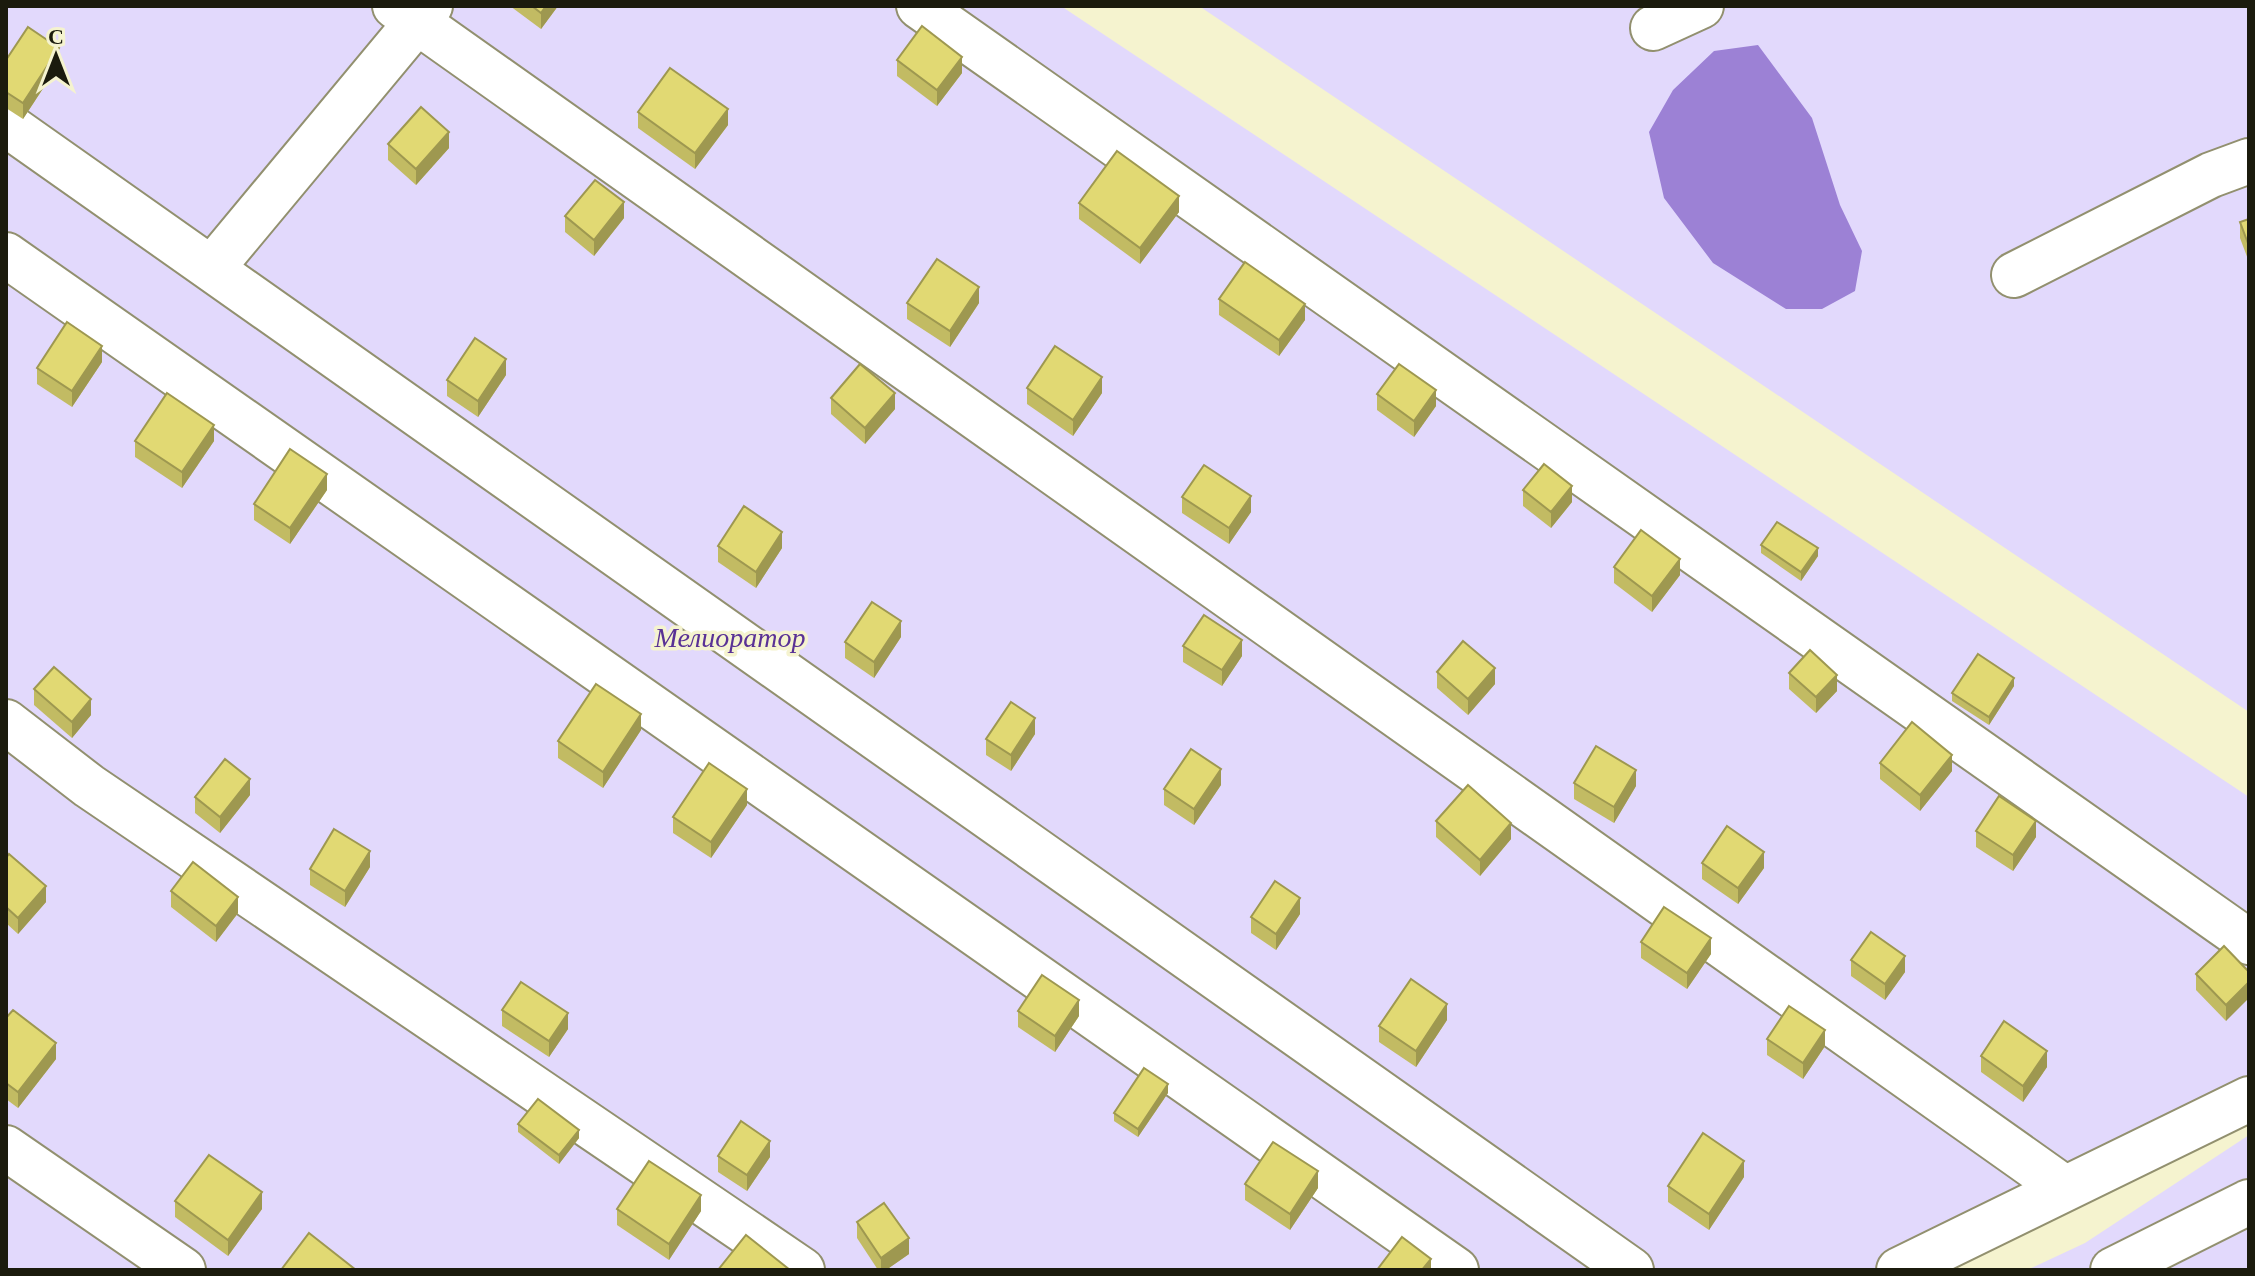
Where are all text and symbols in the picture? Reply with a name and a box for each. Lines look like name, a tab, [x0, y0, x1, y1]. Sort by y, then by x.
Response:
north arrow	[16, 16, 96, 96]
text: С	[48, 23, 64, 50]
park label: Мелиоратор	[653, 620, 806, 655]

